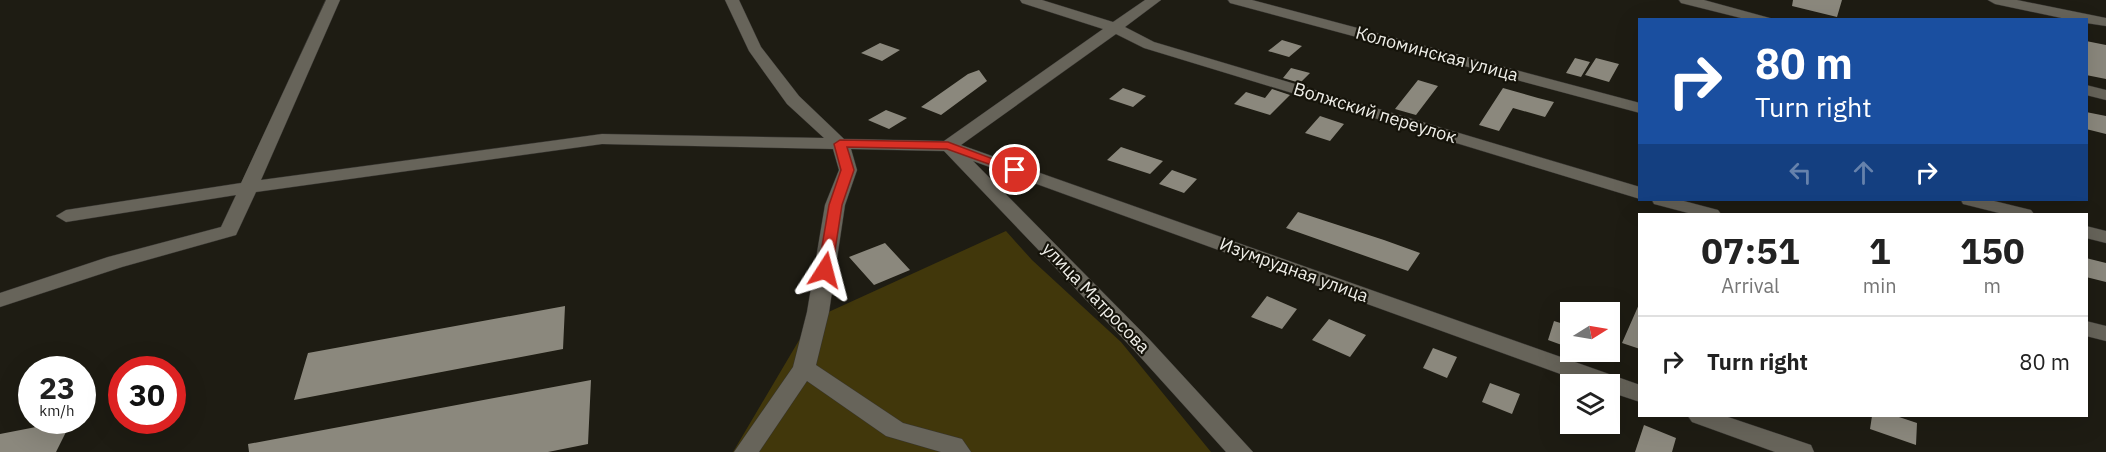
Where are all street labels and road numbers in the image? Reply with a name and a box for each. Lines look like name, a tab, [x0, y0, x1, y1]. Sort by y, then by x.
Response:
street label: Коломинская улица	[1353, 21, 1521, 86]
street label: Волжский переулок	[1291, 77, 1459, 148]
street label: Изумрудная улица	[1217, 232, 1372, 307]
street label: улица Матросова	[1038, 237, 1155, 358]

